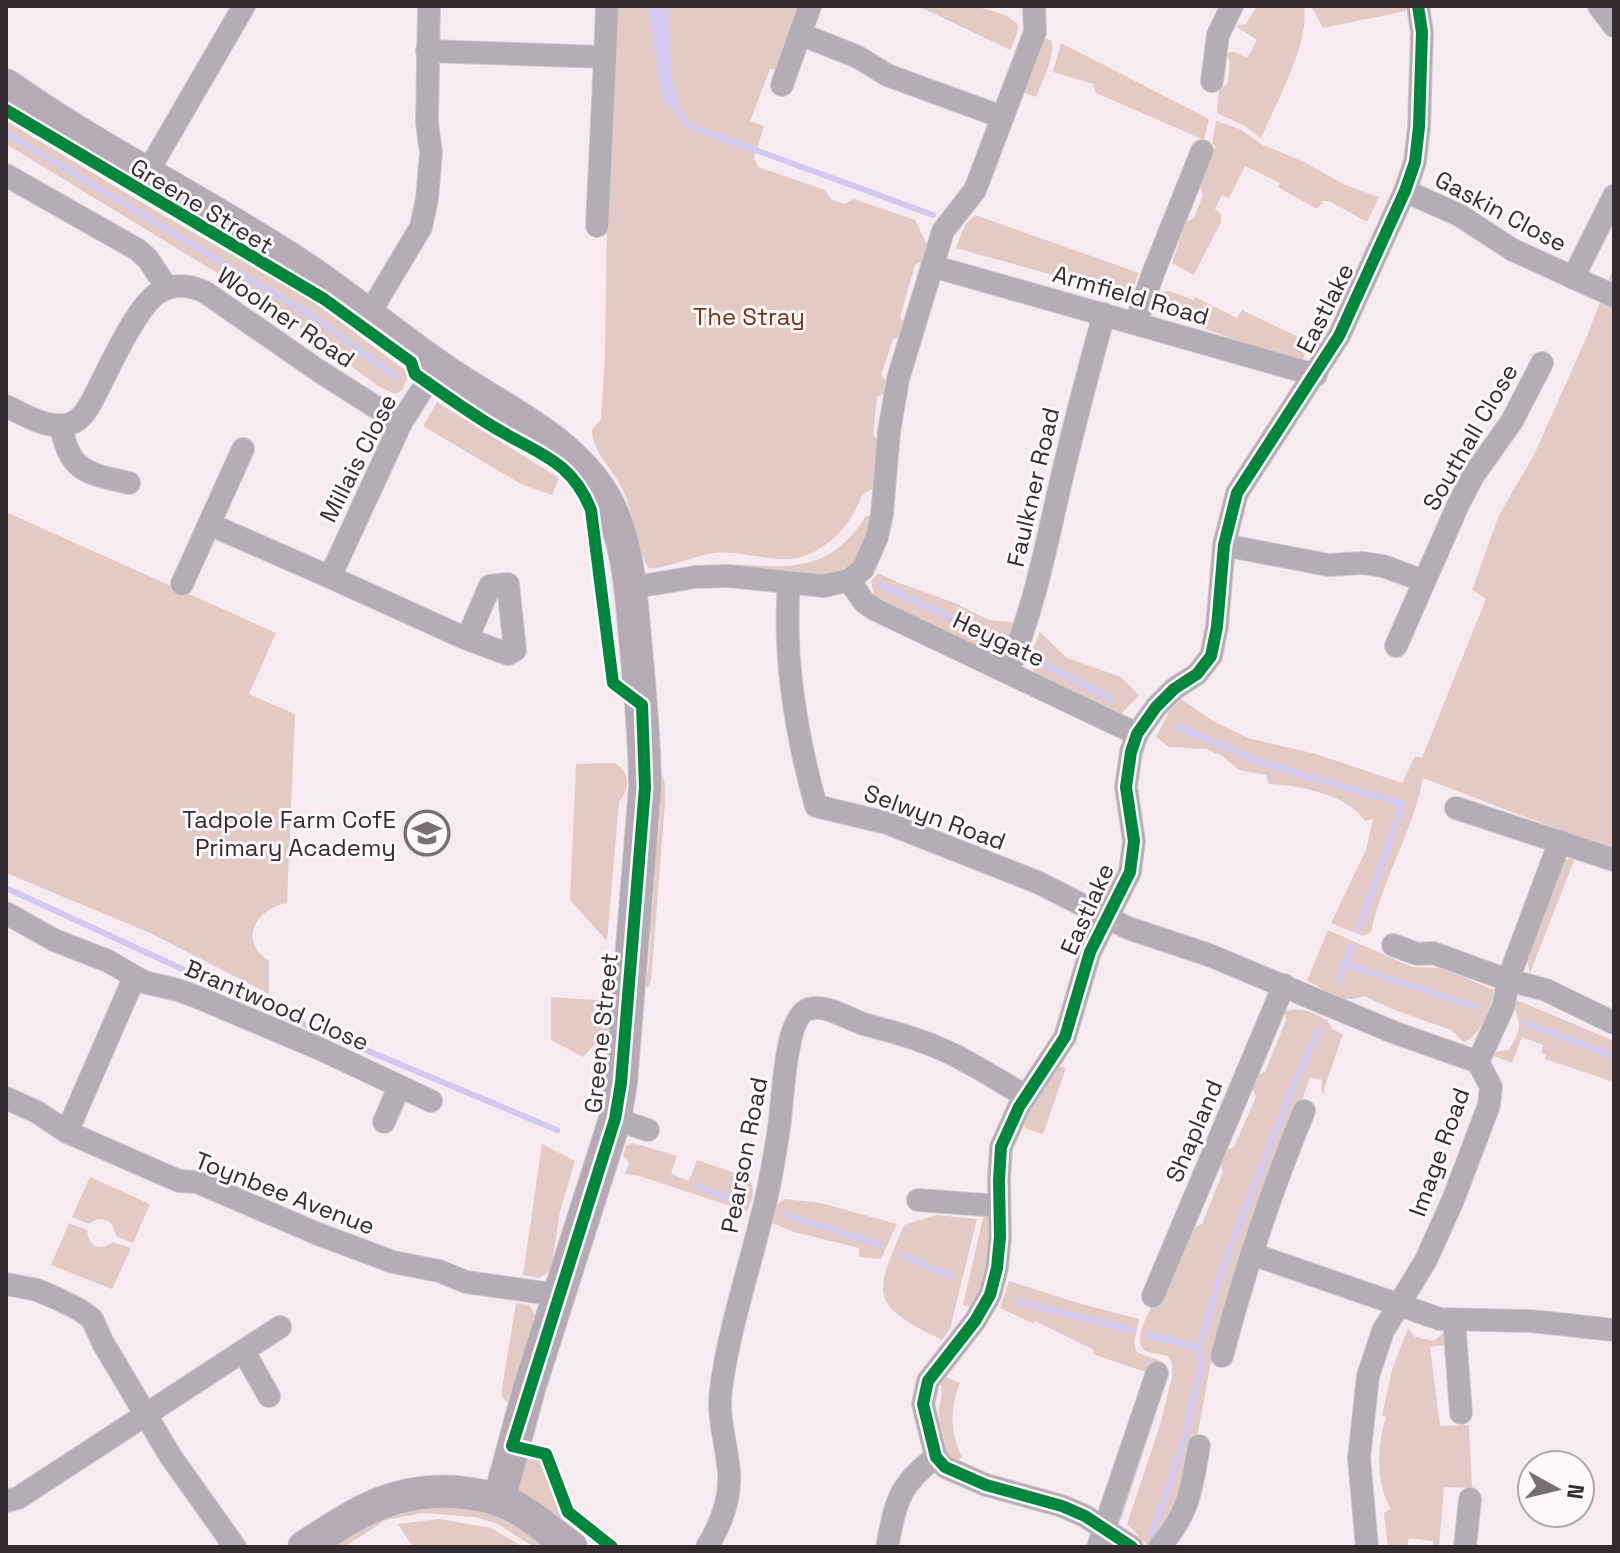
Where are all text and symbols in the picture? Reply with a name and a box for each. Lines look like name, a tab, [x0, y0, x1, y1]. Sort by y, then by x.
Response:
street label: Greene Street	[125, 151, 279, 261]
street label: Gaskin Close	[1430, 163, 1572, 259]
street label: Armfield Road	[1049, 258, 1213, 332]
street label: Eastlake	[1289, 258, 1361, 358]
street label: Woolner Road	[211, 260, 361, 374]
park label: The Stray	[693, 301, 805, 332]
street label: Southall Close	[1415, 358, 1525, 516]
street label: Millais Close	[312, 389, 404, 527]
street label: Faulkner Road	[1000, 404, 1066, 570]
street label: Heygate	[948, 604, 1050, 674]
street label: Selwyn Road	[860, 777, 1010, 857]
place label: Tadpole Farm CofE Primary Academy	[182, 804, 396, 863]
school or university icon: Tadpole Farm CofE Primary Academy	[403, 809, 451, 857]
street label: Eastlake	[1053, 858, 1121, 960]
street label: Greene Street	[577, 951, 625, 1115]
street label: Brantwood Close	[180, 952, 374, 1058]
street label: Pearson Road	[714, 1074, 774, 1236]
street label: Shapland	[1159, 1075, 1229, 1187]
street label: Image Road	[1401, 1083, 1477, 1221]
street label: Toynbee Avenue	[191, 1144, 379, 1242]
north arrow	[1516, 1449, 1596, 1529]
text: N	[1561, 1483, 1591, 1501]

